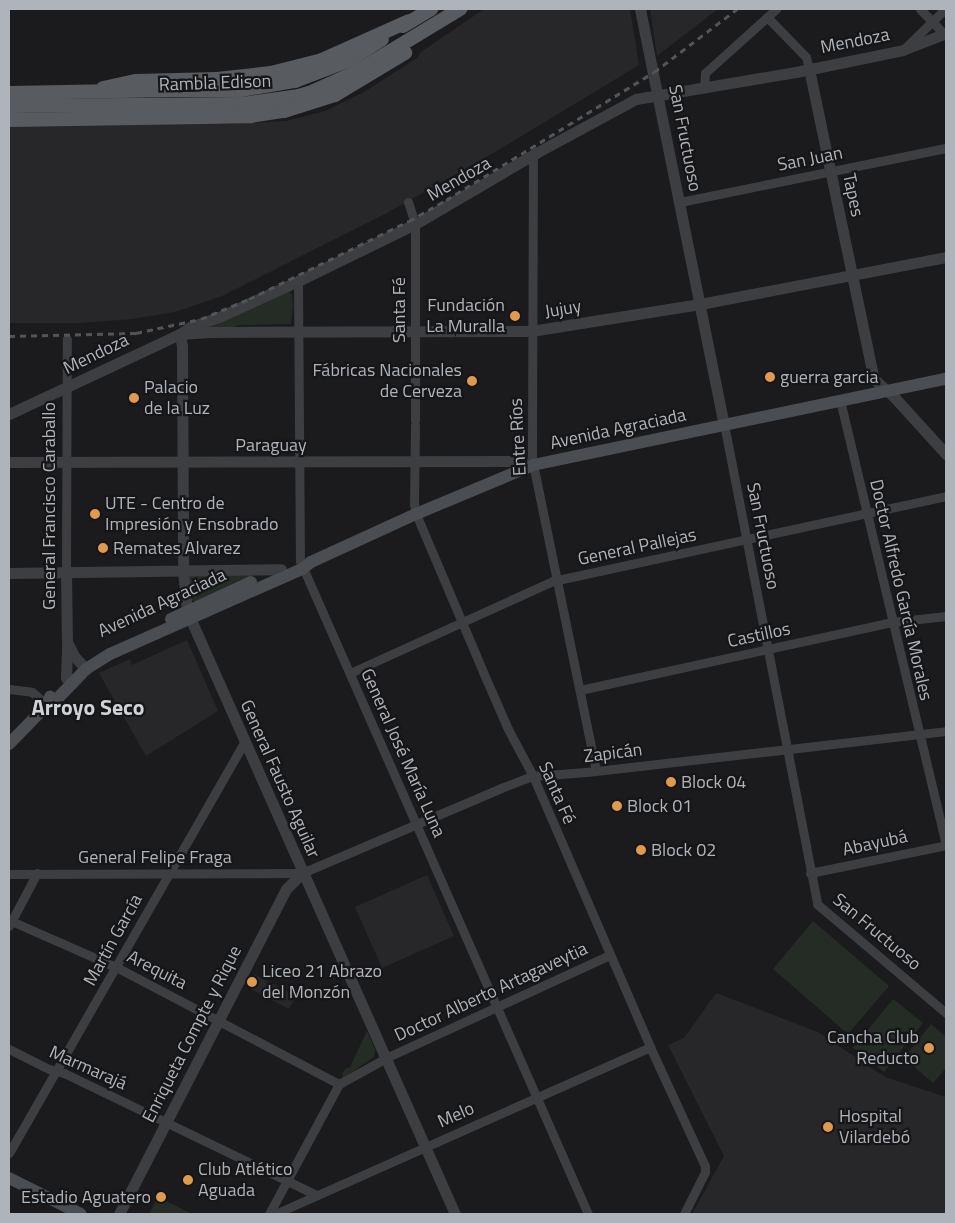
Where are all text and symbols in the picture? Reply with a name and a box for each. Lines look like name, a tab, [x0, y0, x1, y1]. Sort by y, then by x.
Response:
street label: Mendoza	[819, 24, 891, 58]
street label: Rambla Edison	[158, 70, 272, 96]
street label: San Fructuoso	[664, 83, 706, 193]
street label: San Juan	[776, 142, 844, 176]
street label: Mendoza	[423, 152, 495, 206]
street label: Tapes	[838, 171, 868, 219]
street label: Santa Fé	[388, 277, 410, 343]
place label: Fundación La Muralla	[426, 295, 505, 338]
street label: Jujuy	[543, 295, 583, 323]
marker: Fundación La Muralla	[509, 310, 521, 322]
street label: Mendoza	[60, 329, 132, 379]
place label: Fábricas Nacionales de Cerveza	[312, 360, 462, 402]
place label: guerra garcia	[780, 366, 878, 388]
marker: guerra garcia	[764, 371, 776, 383]
marker: Fábricas Nacionales de Cerveza	[466, 375, 478, 387]
place label: Palacio de la Luz	[144, 377, 210, 419]
marker: Palacio de la Luz	[128, 392, 140, 404]
street label: Entre Ríos	[505, 398, 531, 476]
street label: General Francisco Caraballo	[38, 402, 60, 610]
street label: Avenida Agraciada	[548, 404, 688, 454]
street label: Paraguay	[235, 434, 307, 456]
street label: Doctor Alfredo García Morales	[865, 477, 937, 703]
street label: San Fructuoso	[742, 481, 784, 591]
place label: UTE - Centro de Impresión y Ensobrado	[105, 493, 278, 536]
marker: UTE - Centro de Impresión y Ensobrado	[89, 508, 101, 520]
street label: General Pallejas	[576, 524, 698, 570]
place label: Remates Alvarez	[113, 537, 241, 559]
marker: Remates Alvarez	[97, 542, 109, 554]
street label: Avenida Agraciada	[95, 564, 229, 642]
street label: Castillos	[726, 618, 792, 652]
street label: General José María Luna	[356, 665, 450, 841]
district label: Arroyo Seco	[31, 695, 145, 721]
street label: General Fausto Aguilar	[235, 697, 325, 861]
street label: Zapicán	[583, 739, 643, 767]
street label: Santa Fé	[534, 758, 580, 828]
place label: Block 04	[681, 771, 746, 793]
marker: Block 04	[665, 776, 677, 788]
place label: Block 01	[627, 795, 692, 817]
marker: Block 01	[611, 800, 623, 812]
street label: Abayubá	[841, 826, 909, 860]
place label: Block 02	[651, 839, 716, 861]
marker: Block 02	[635, 844, 647, 856]
street label: General Felipe Fraga	[78, 846, 232, 868]
street label: San Fructuoso	[829, 889, 925, 975]
street label: Martín García	[79, 891, 147, 989]
street label: Doctor Alberto Artagaveytia	[391, 938, 591, 1046]
street label: Enriqueta Compte y Rique	[138, 942, 246, 1126]
street label: Arequita	[124, 946, 190, 994]
place label: Liceo 21 Abrazo del Monzón	[262, 961, 382, 1004]
marker: Liceo 21 Abrazo del Monzón	[246, 976, 258, 988]
place label: Cancha Club Reducto	[827, 1027, 919, 1070]
street label: Marmarajá	[46, 1041, 130, 1095]
marker: Cancha Club Reducto	[923, 1042, 935, 1054]
street label: Melo	[434, 1097, 478, 1133]
place label: Hospital Vilardebó	[839, 1106, 910, 1148]
marker: Hospital Vilardebó	[821, 1120, 835, 1134]
place label: Club Atlético Aguada	[198, 1159, 292, 1202]
marker: Club Atlético Aguada	[182, 1174, 194, 1186]
place label: Estadio Aguatero	[21, 1186, 151, 1208]
marker: Estadio Aguatero	[155, 1191, 167, 1203]

